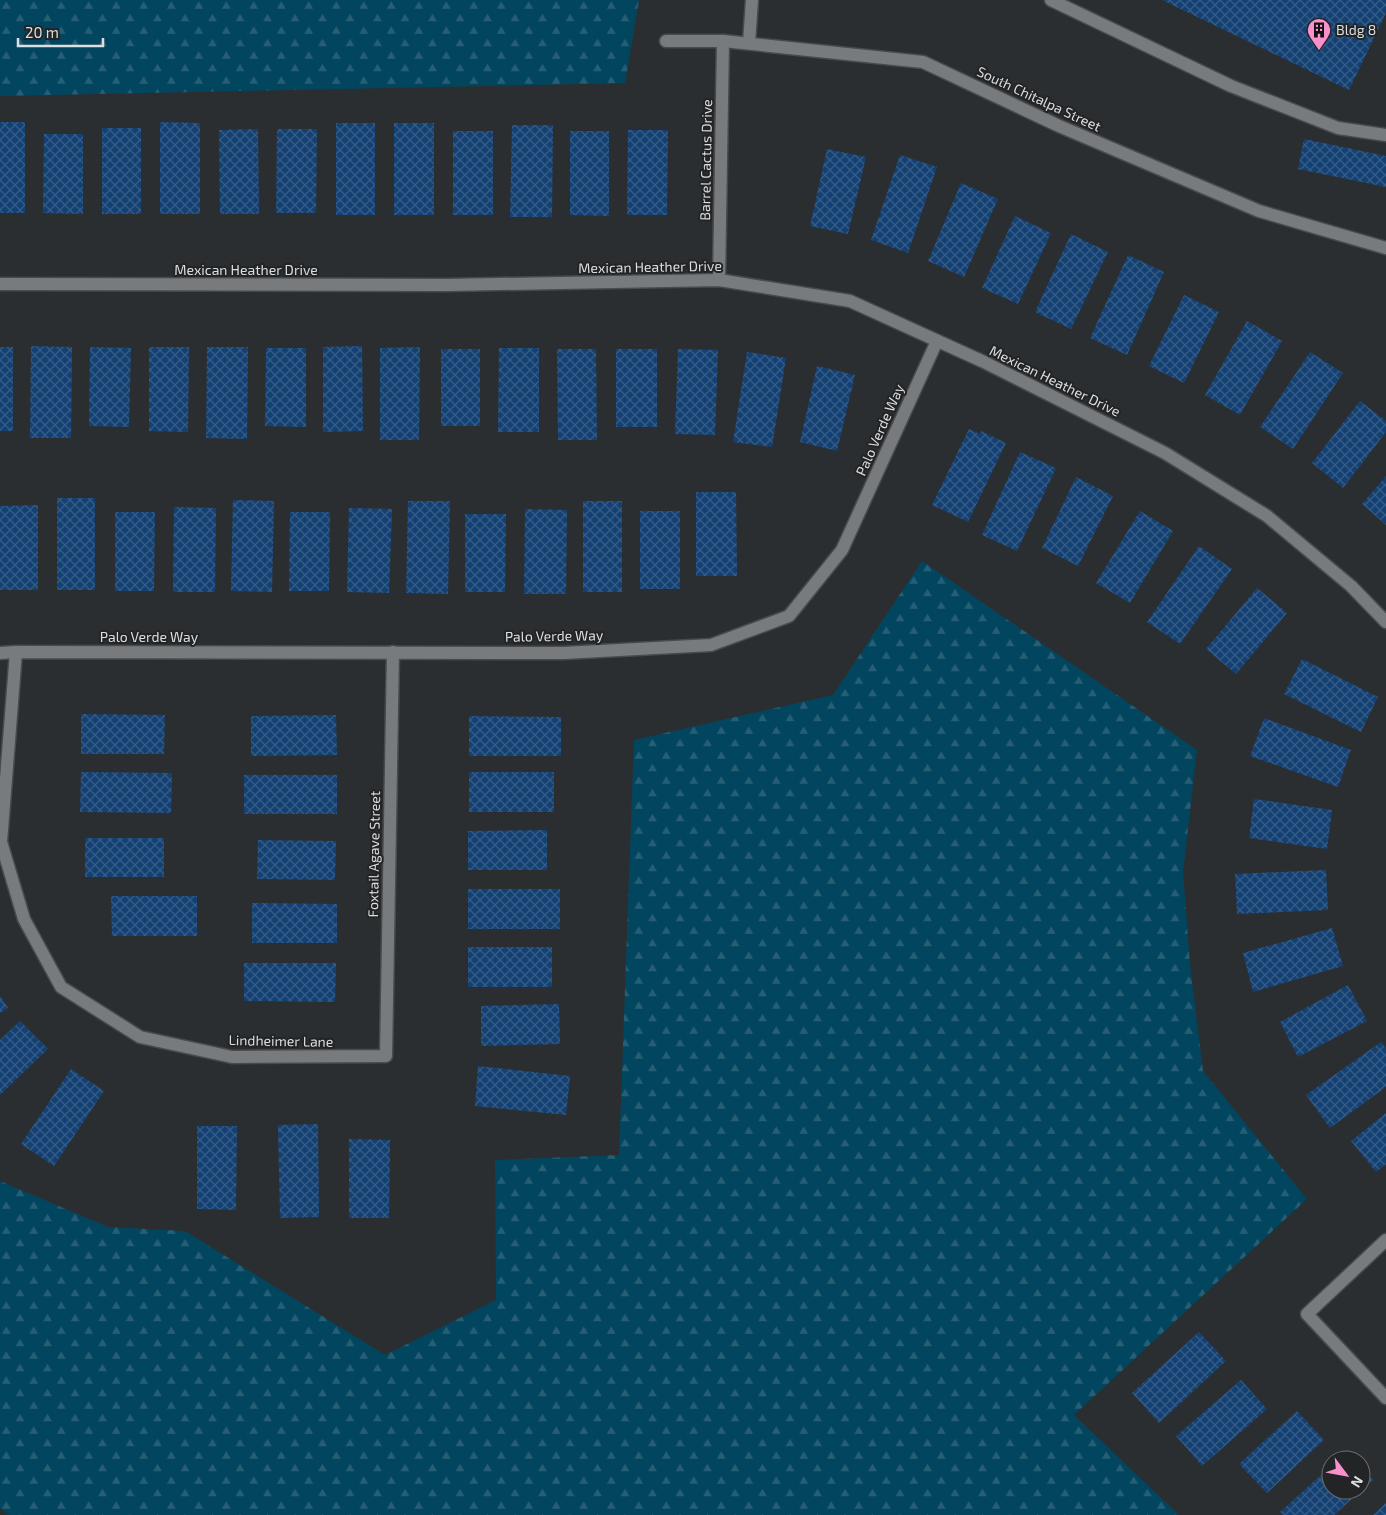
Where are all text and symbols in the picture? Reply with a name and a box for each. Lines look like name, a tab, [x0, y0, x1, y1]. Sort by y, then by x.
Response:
scale bar	[18, 15, 102, 47]
building icon: Bldg 8	[1306, 17, 1332, 51]
place label: Bldg 8	[1336, 21, 1376, 38]
text: 20 m	[25, 23, 59, 41]
street label: South Chitalpa Street	[974, 62, 1104, 135]
street label: Barrel Cactus Drive	[696, 99, 715, 221]
street label: Mexican Heather Drive	[578, 257, 722, 276]
street label: Mexican Heather Drive	[174, 261, 318, 278]
street label: Mexican Heather Drive	[987, 341, 1124, 420]
street label: Palo Verde Way	[852, 381, 908, 478]
street label: Palo Verde Way	[505, 626, 604, 645]
street label: Palo Verde Way	[100, 628, 199, 645]
street label: Foxtail Agave Street	[364, 791, 383, 917]
street label: Lindheimer Lane	[229, 1031, 334, 1050]
north arrow	[1321, 1450, 1371, 1500]
text: N	[1348, 1473, 1367, 1491]

